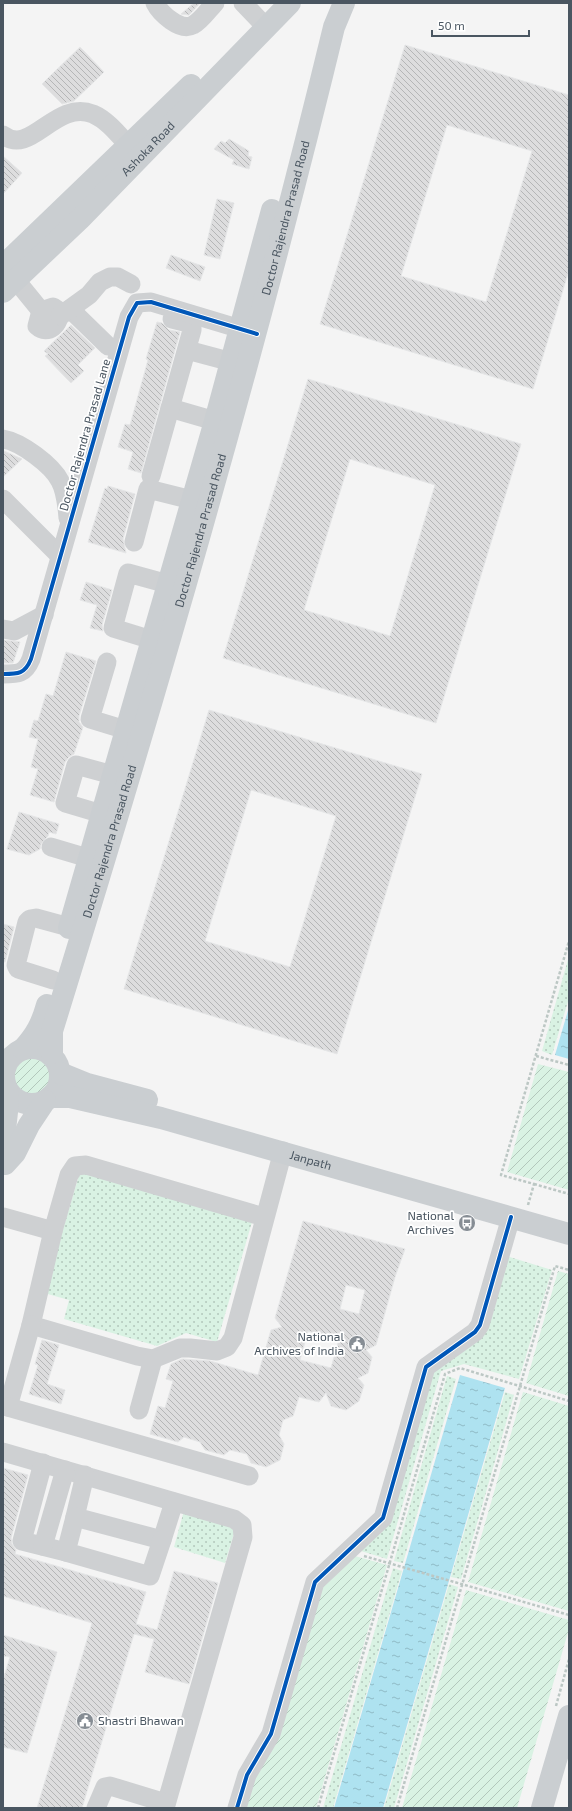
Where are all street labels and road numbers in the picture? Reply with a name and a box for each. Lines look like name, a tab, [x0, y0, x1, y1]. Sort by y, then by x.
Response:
street label: Ashoka Road	[118, 118, 177, 178]
street label: Doctor Rajendra Prasad Road	[258, 139, 312, 297]
street label: Doctor Rajendra Prasad Lane	[56, 357, 113, 513]
street label: Doctor Rajendra Prasad Road	[171, 452, 228, 609]
street label: Doctor Rajendra Prasad Road	[79, 763, 138, 920]
street label: Janpath	[288, 1147, 333, 1172]

